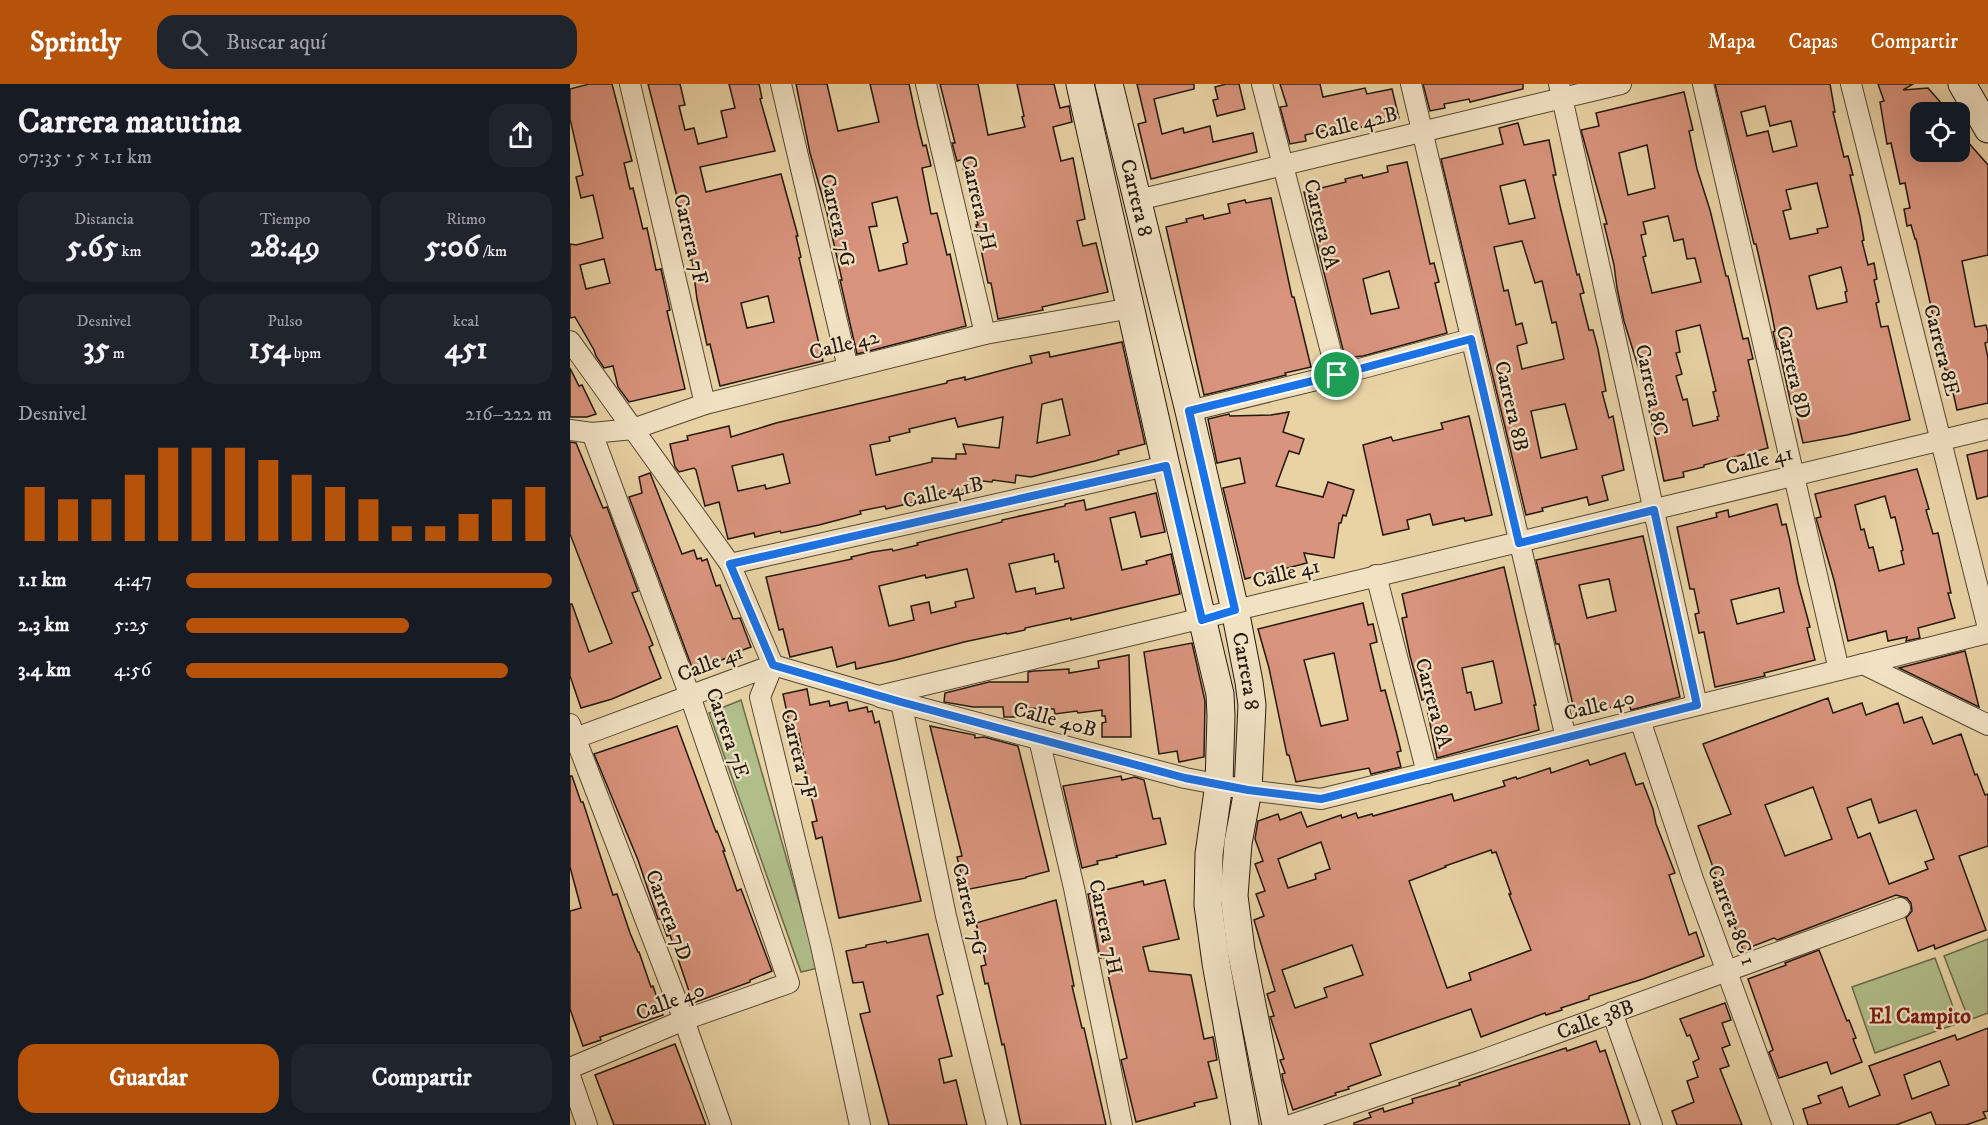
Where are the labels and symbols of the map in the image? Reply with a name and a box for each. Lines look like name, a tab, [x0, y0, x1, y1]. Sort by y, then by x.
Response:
street label: Calle 42B	[1312, 101, 1400, 147]
street label: Carrera 7H	[954, 153, 1002, 253]
street label: Carrera 8	[1114, 156, 1158, 239]
street label: Carrera 7G	[814, 171, 860, 269]
street label: Carrera 8A	[1297, 176, 1345, 273]
street label: Carrera 7F	[667, 191, 713, 287]
street label: Carrera 8E	[1917, 302, 1965, 399]
street label: Carrera 8D	[1770, 323, 1816, 421]
street label: Calle 42	[807, 324, 883, 366]
street label: Carrera 8C	[1629, 342, 1673, 438]
pin	[1311, 349, 1362, 400]
street label: Carrera 8B	[1488, 358, 1534, 454]
street label: Calle 41	[1723, 440, 1796, 482]
street label: Calle 41B	[900, 471, 986, 515]
street label: Calle 41	[1250, 553, 1323, 595]
street label: Carrera 8	[1226, 630, 1265, 712]
street label: Calle 41	[674, 640, 747, 688]
street label: Carrera 8A	[1409, 655, 1458, 752]
street label: Carrera 7E	[699, 684, 755, 782]
street label: Calle 40	[1561, 685, 1637, 727]
street label: Calle 40B	[1010, 696, 1099, 744]
street label: Carrera 7F	[774, 706, 822, 802]
street label: Carrera 7G	[946, 860, 992, 958]
street label: Carrera 8C 1	[1701, 861, 1761, 969]
street label: Carrera 7D	[639, 866, 697, 964]
street label: Carrera 7H	[1082, 877, 1128, 977]
street label: Calle 40	[632, 977, 709, 1027]
street label: Calle 38B	[1553, 994, 1638, 1046]
district label: El Campito	[1869, 1003, 1971, 1030]

